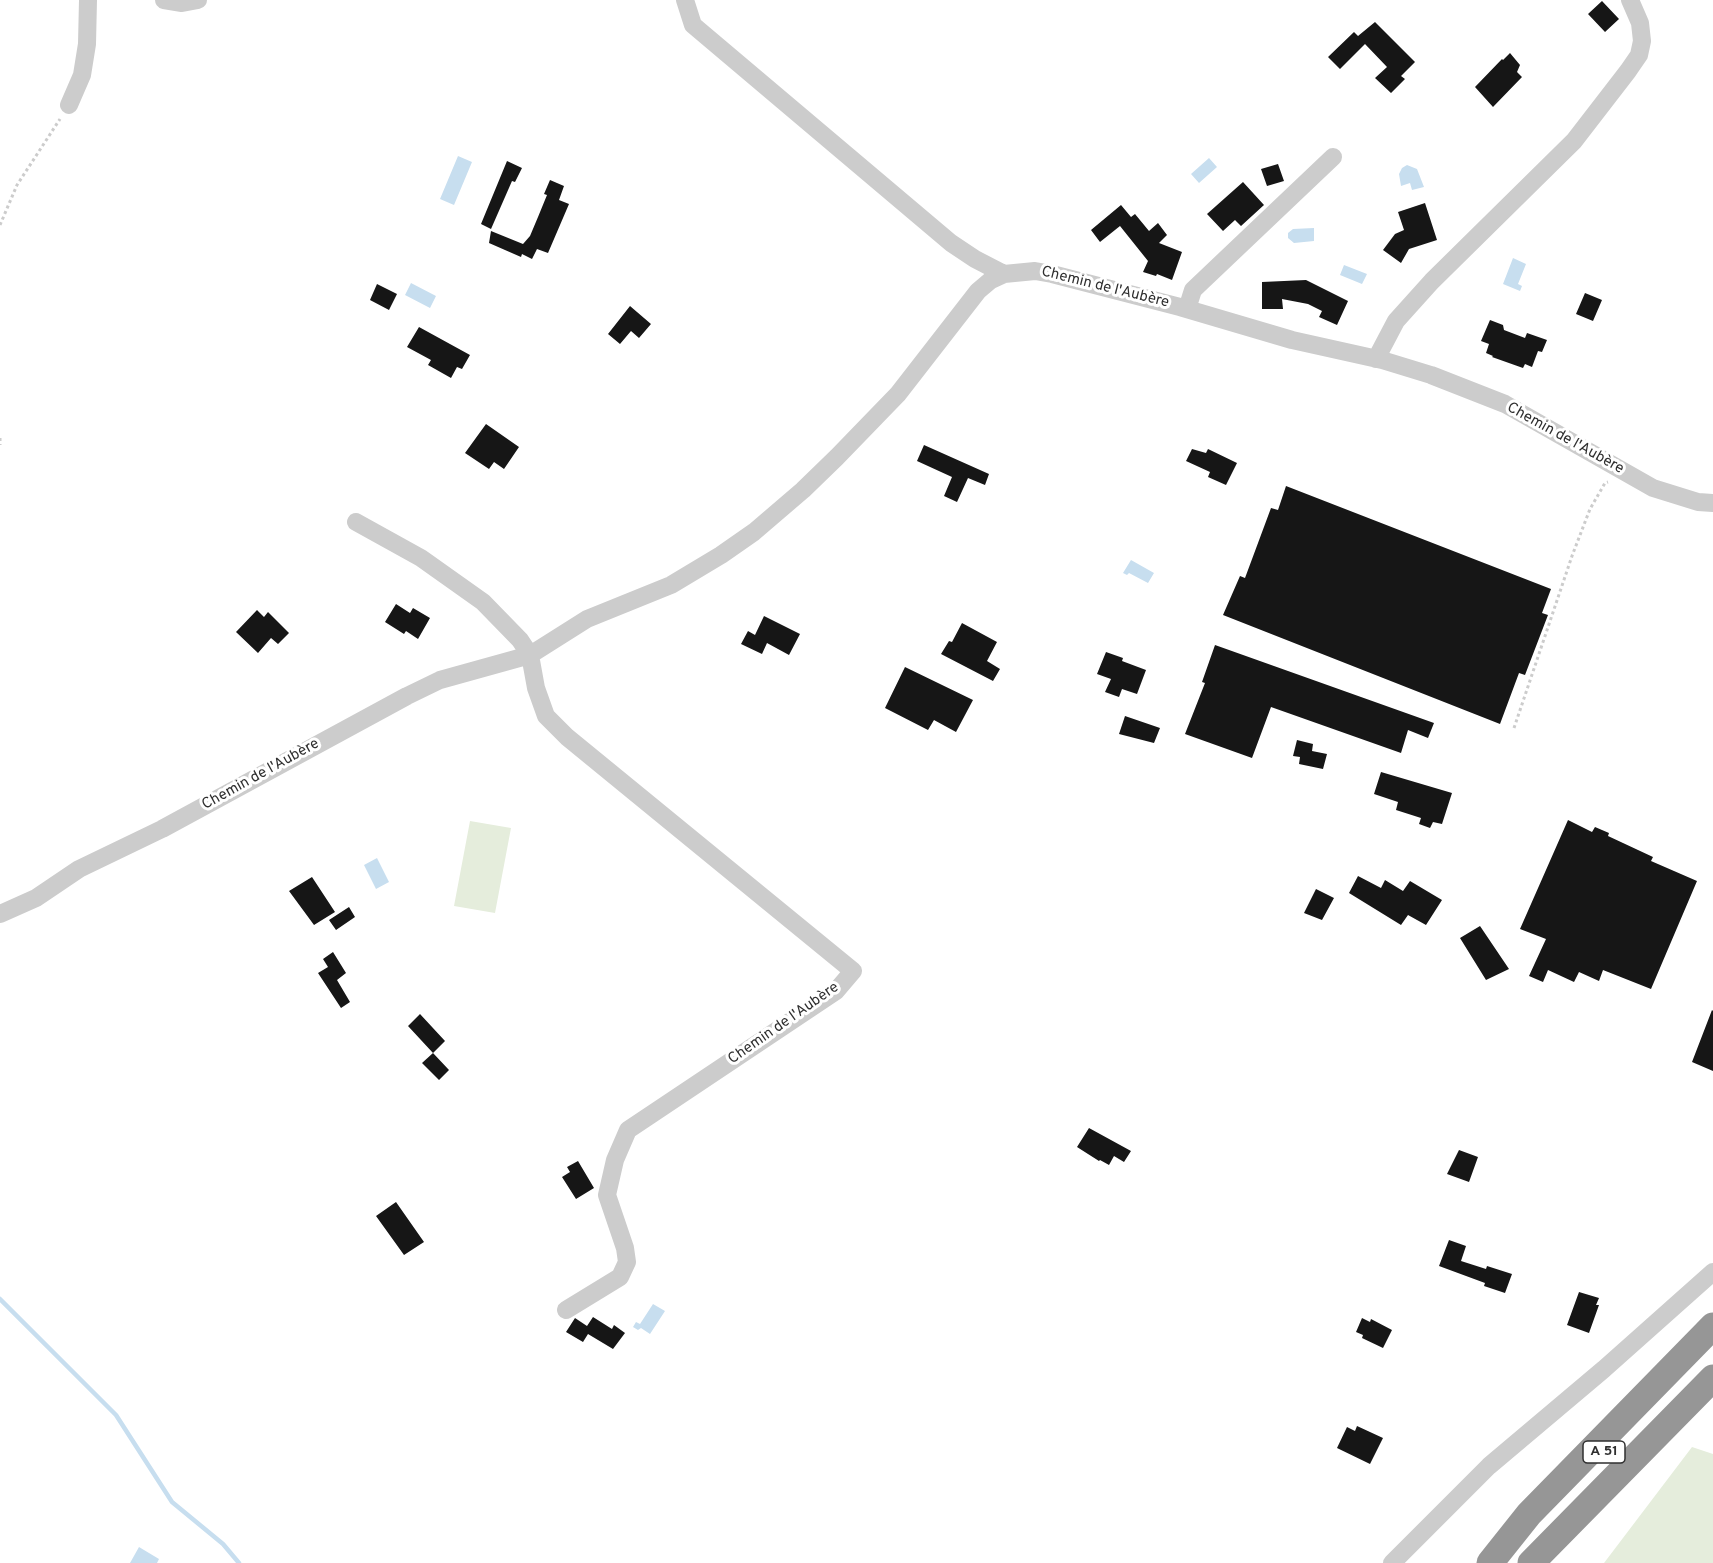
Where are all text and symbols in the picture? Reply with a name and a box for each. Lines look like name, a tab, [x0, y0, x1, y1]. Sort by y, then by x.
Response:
street label: Chemin de l'Aubère	[1039, 263, 1171, 313]
street label: Chemin de l'Aubère	[1503, 399, 1627, 479]
street label: Chemin de l'Aubère	[199, 735, 323, 815]
street label: Chemin de l'Aubère	[725, 979, 843, 1069]
road number: A 51	[1583, 1441, 1625, 1463]

